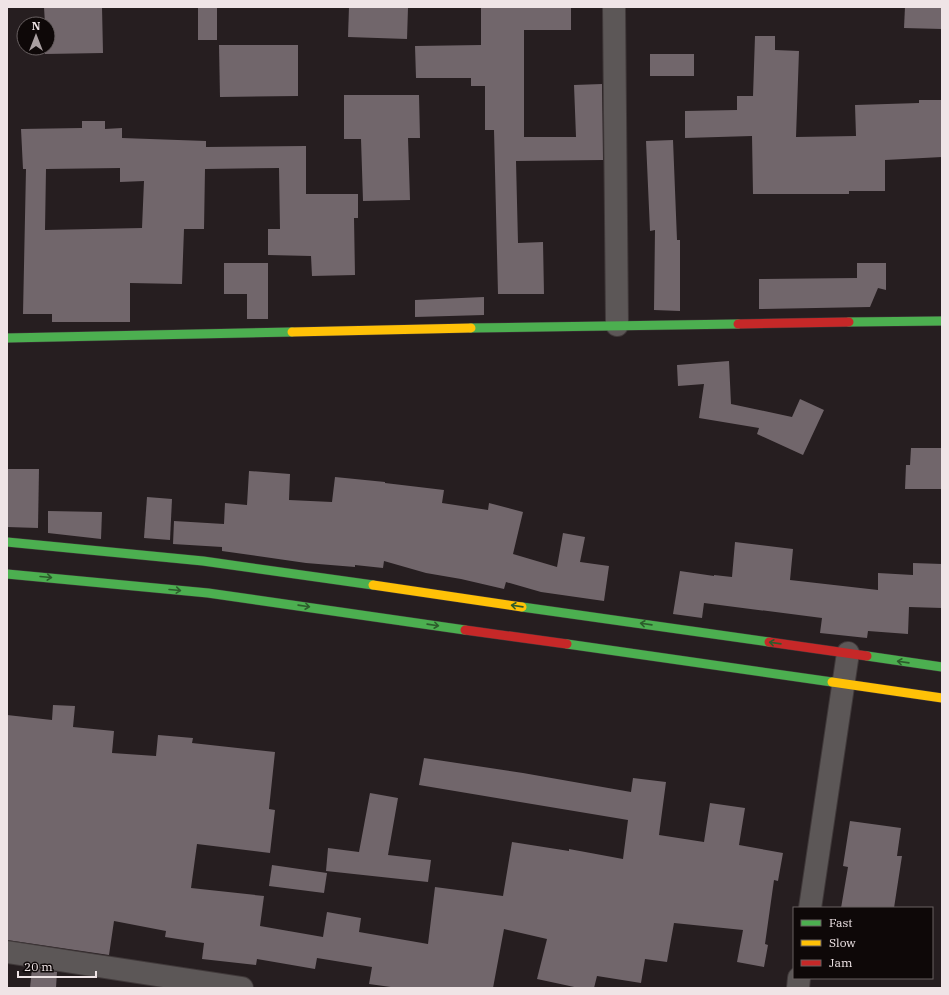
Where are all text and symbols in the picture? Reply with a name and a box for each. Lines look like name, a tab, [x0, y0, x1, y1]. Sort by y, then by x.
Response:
north arrow	[16, 16, 56, 56]
text: N	[32, 19, 41, 33]
one-way arrow	[39, 574, 52, 581]
one-way arrow	[168, 586, 181, 593]
one-way arrow	[297, 602, 310, 610]
one-way arrow	[511, 602, 524, 610]
one-way arrow	[640, 620, 653, 628]
one-way arrow	[426, 621, 439, 629]
one-way arrow	[769, 639, 782, 647]
one-way arrow	[897, 658, 910, 666]
legend	[793, 907, 933, 979]
text: Fast	[829, 915, 853, 930]
text: Slow	[829, 935, 856, 950]
scale bar	[18, 953, 96, 979]
text: Jam	[829, 955, 853, 970]
text: 20 m	[24, 959, 53, 974]

